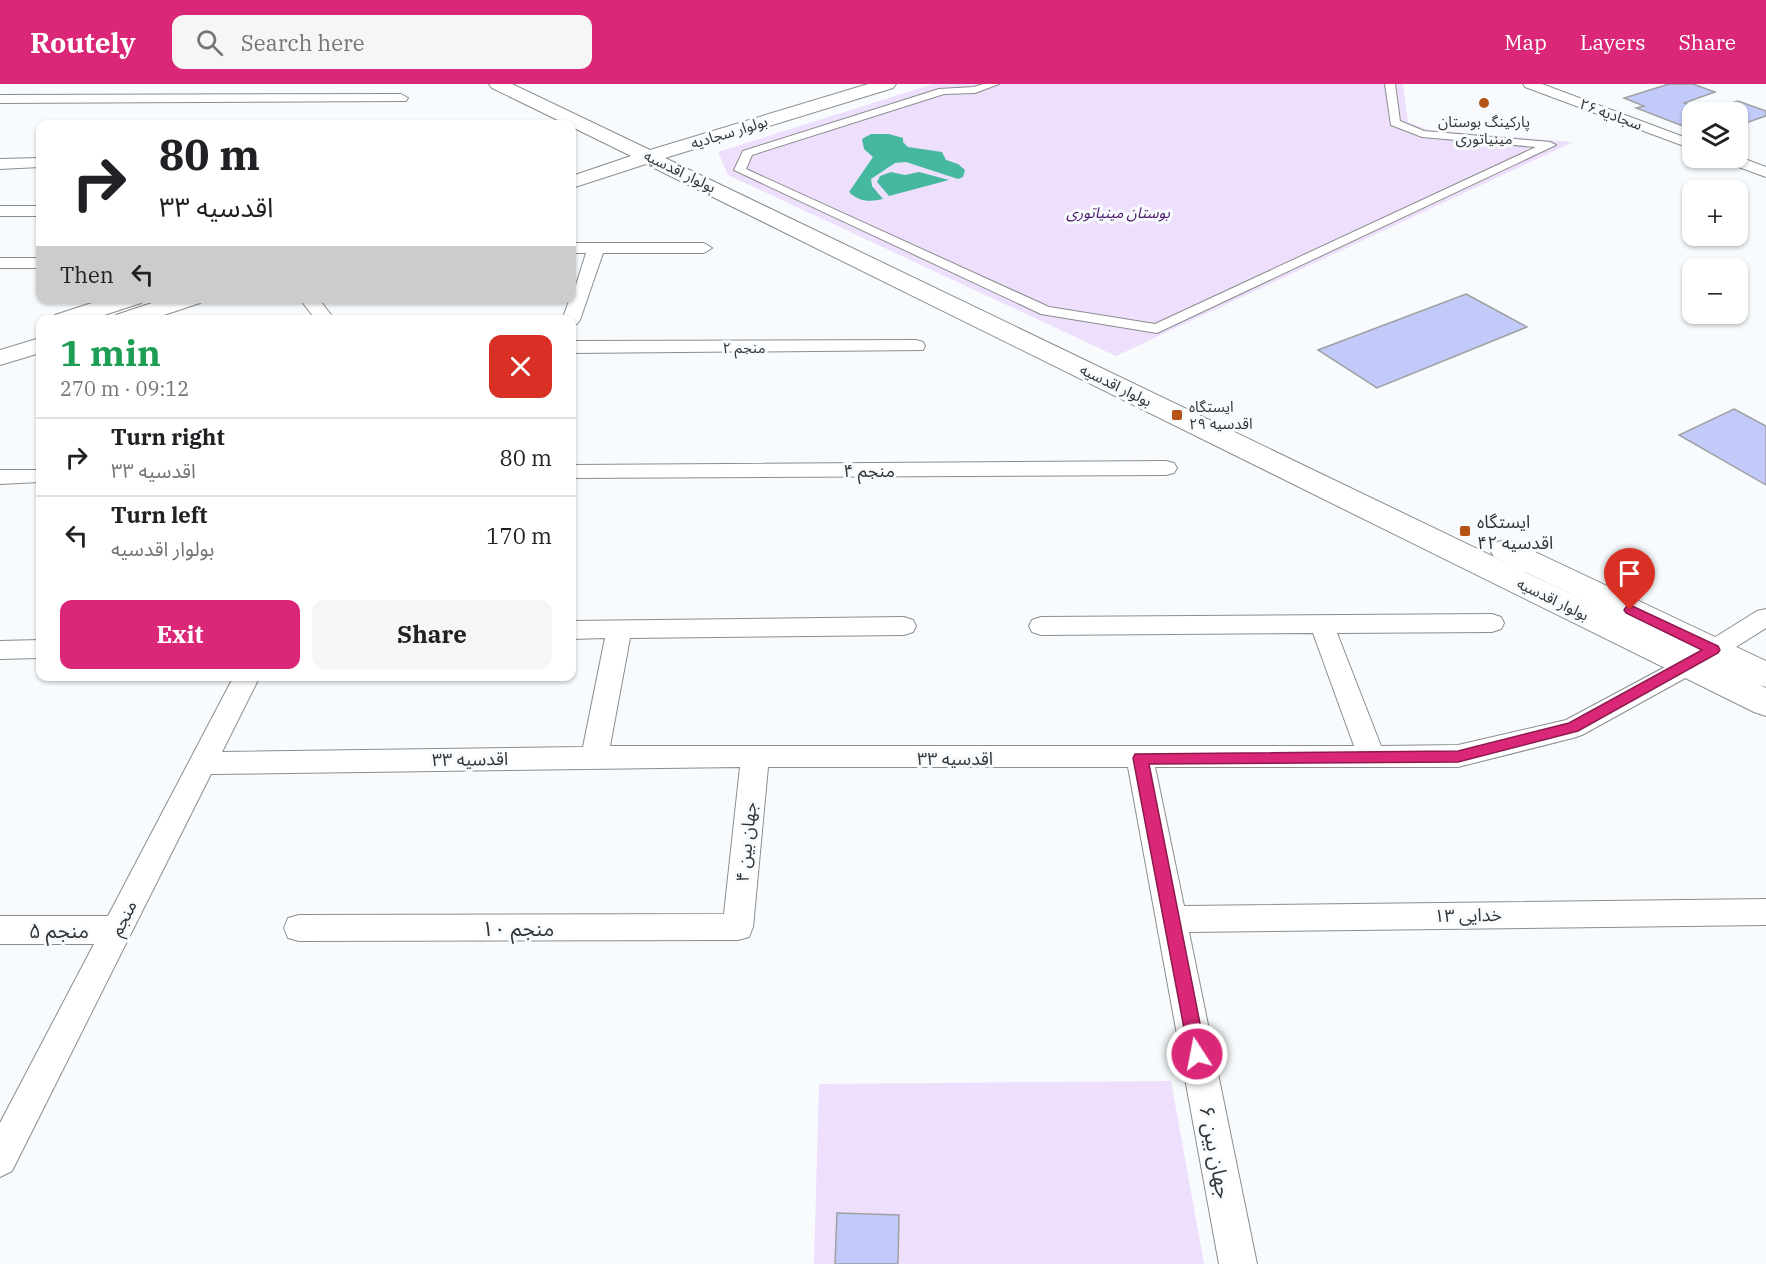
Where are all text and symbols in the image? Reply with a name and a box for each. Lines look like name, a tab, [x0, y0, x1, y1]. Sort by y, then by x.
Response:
search box	[172, 15, 592, 69]
text: Routely	[30, 24, 136, 61]
icon: search	[193, 26, 226, 59]
text: Search here	[241, 28, 365, 57]
text: Map	[1504, 28, 1547, 56]
text: Layers	[1580, 28, 1646, 56]
text: Share	[1679, 28, 1736, 56]
street label: سجادیه ۲۶	[1577, 94, 1645, 134]
marker: پارکینگ بوستان مینیاتوری	[1477, 96, 1491, 110]
map controls	[1682, 102, 1748, 324]
button: layers	[1682, 102, 1748, 168]
street label: بولوار سجادیه	[688, 111, 770, 153]
place label: پارکینگ بوستان مینیاتوری	[1438, 112, 1530, 148]
text: 80 m	[159, 127, 260, 182]
icon: right	[60, 144, 138, 222]
street label: بولوار اقدسیه	[641, 145, 719, 197]
button: +	[1682, 180, 1748, 246]
text: اقدسیه ۳۳	[159, 189, 273, 224]
park label: بوستان مینیاتوری	[1066, 203, 1171, 222]
icon: left	[126, 258, 159, 291]
button: −	[1682, 258, 1748, 324]
text: Then	[60, 260, 114, 289]
text: 1 min	[60, 329, 161, 376]
button: close	[489, 335, 552, 398]
street label: منجم ۲	[722, 338, 766, 359]
street label: بولوار اقدسیه	[1077, 359, 1155, 411]
text: 270 m · 09:12	[60, 375, 189, 402]
place label: ایستگاه اقدسیه ۲۹	[1189, 397, 1253, 433]
marker: ایستگاه اقدسیه ۲۹	[1170, 408, 1184, 422]
text: Turn right	[111, 422, 225, 451]
icon: right	[60, 441, 93, 474]
text: 80 m	[500, 443, 552, 472]
text: اقدسیه ۳۳	[111, 457, 196, 484]
street label: منجم ۴	[843, 459, 895, 484]
text: Turn left	[111, 500, 207, 529]
place label: ایستگاه اقدسیه ۴۲	[1477, 510, 1553, 554]
icon: left	[60, 519, 93, 552]
text: 170 m	[486, 521, 552, 550]
marker: ایستگاه اقدسیه ۴۲	[1458, 524, 1472, 538]
text: بولوار اقدسیه	[111, 535, 214, 562]
pin	[1604, 548, 1655, 610]
icon: arrive	[1613, 557, 1646, 590]
street label: بولوار اقدسیه	[1514, 573, 1592, 625]
button: Exit	[60, 600, 300, 669]
button: Share	[312, 600, 552, 669]
street label: اقدسیه ۳۳	[432, 747, 508, 771]
street label: اقدسیه ۳۳	[917, 747, 993, 770]
street label: جهان بین ۴	[730, 801, 762, 883]
street label: منجم	[104, 896, 143, 941]
street label: خدایی ۱۳	[1434, 903, 1502, 927]
street label: منجم ۱۰	[482, 914, 554, 944]
street label: منجم ۵	[29, 916, 89, 946]
position arrow	[1165, 1022, 1229, 1086]
street label: جهان بین ۶	[1193, 1103, 1239, 1201]

